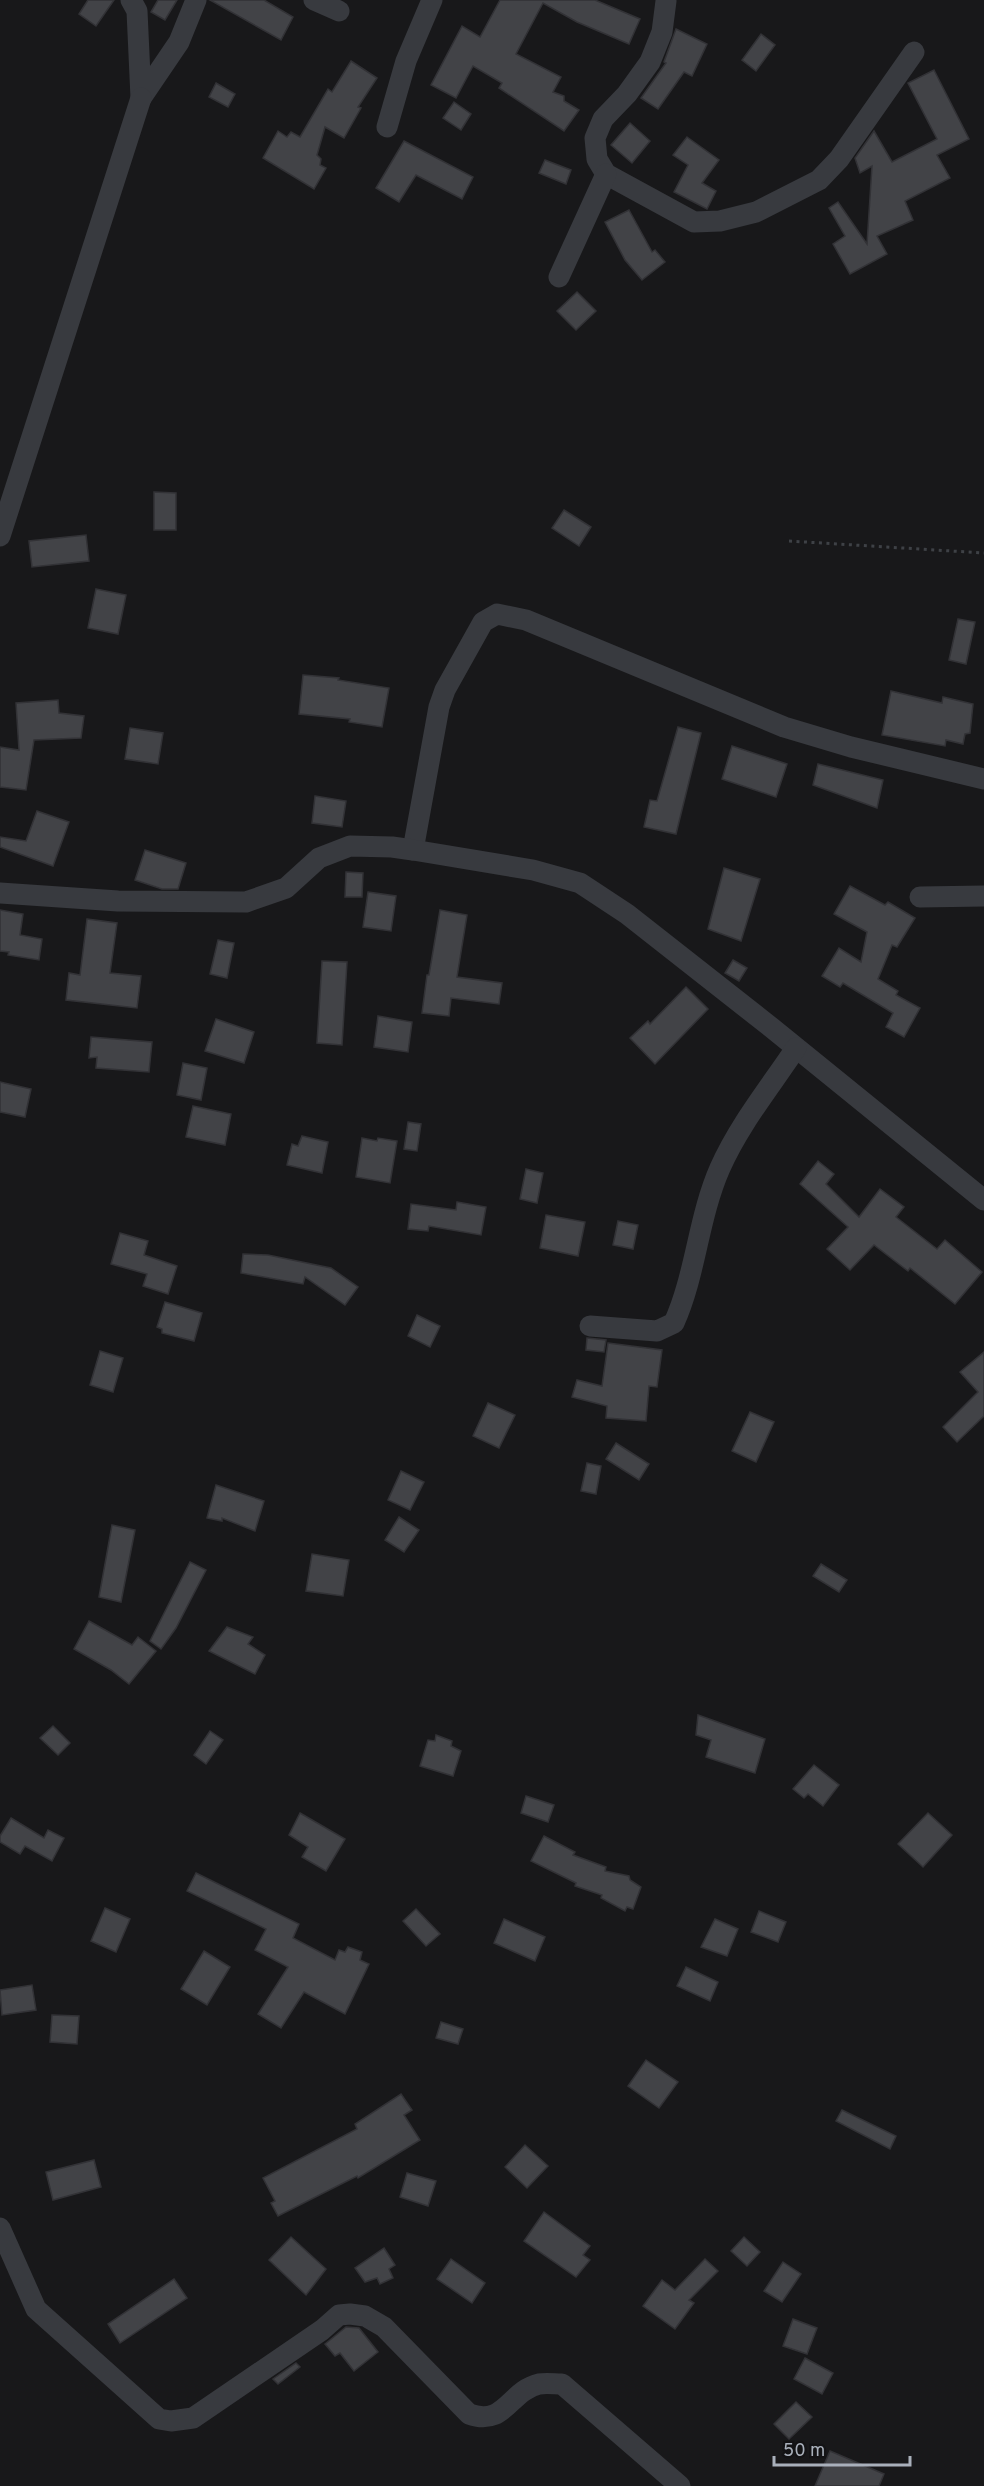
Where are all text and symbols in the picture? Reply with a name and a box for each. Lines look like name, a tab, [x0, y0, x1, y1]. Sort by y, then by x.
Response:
scale bar	[774, 2429, 910, 2467]
text: 50 m	[783, 2440, 825, 2463]

